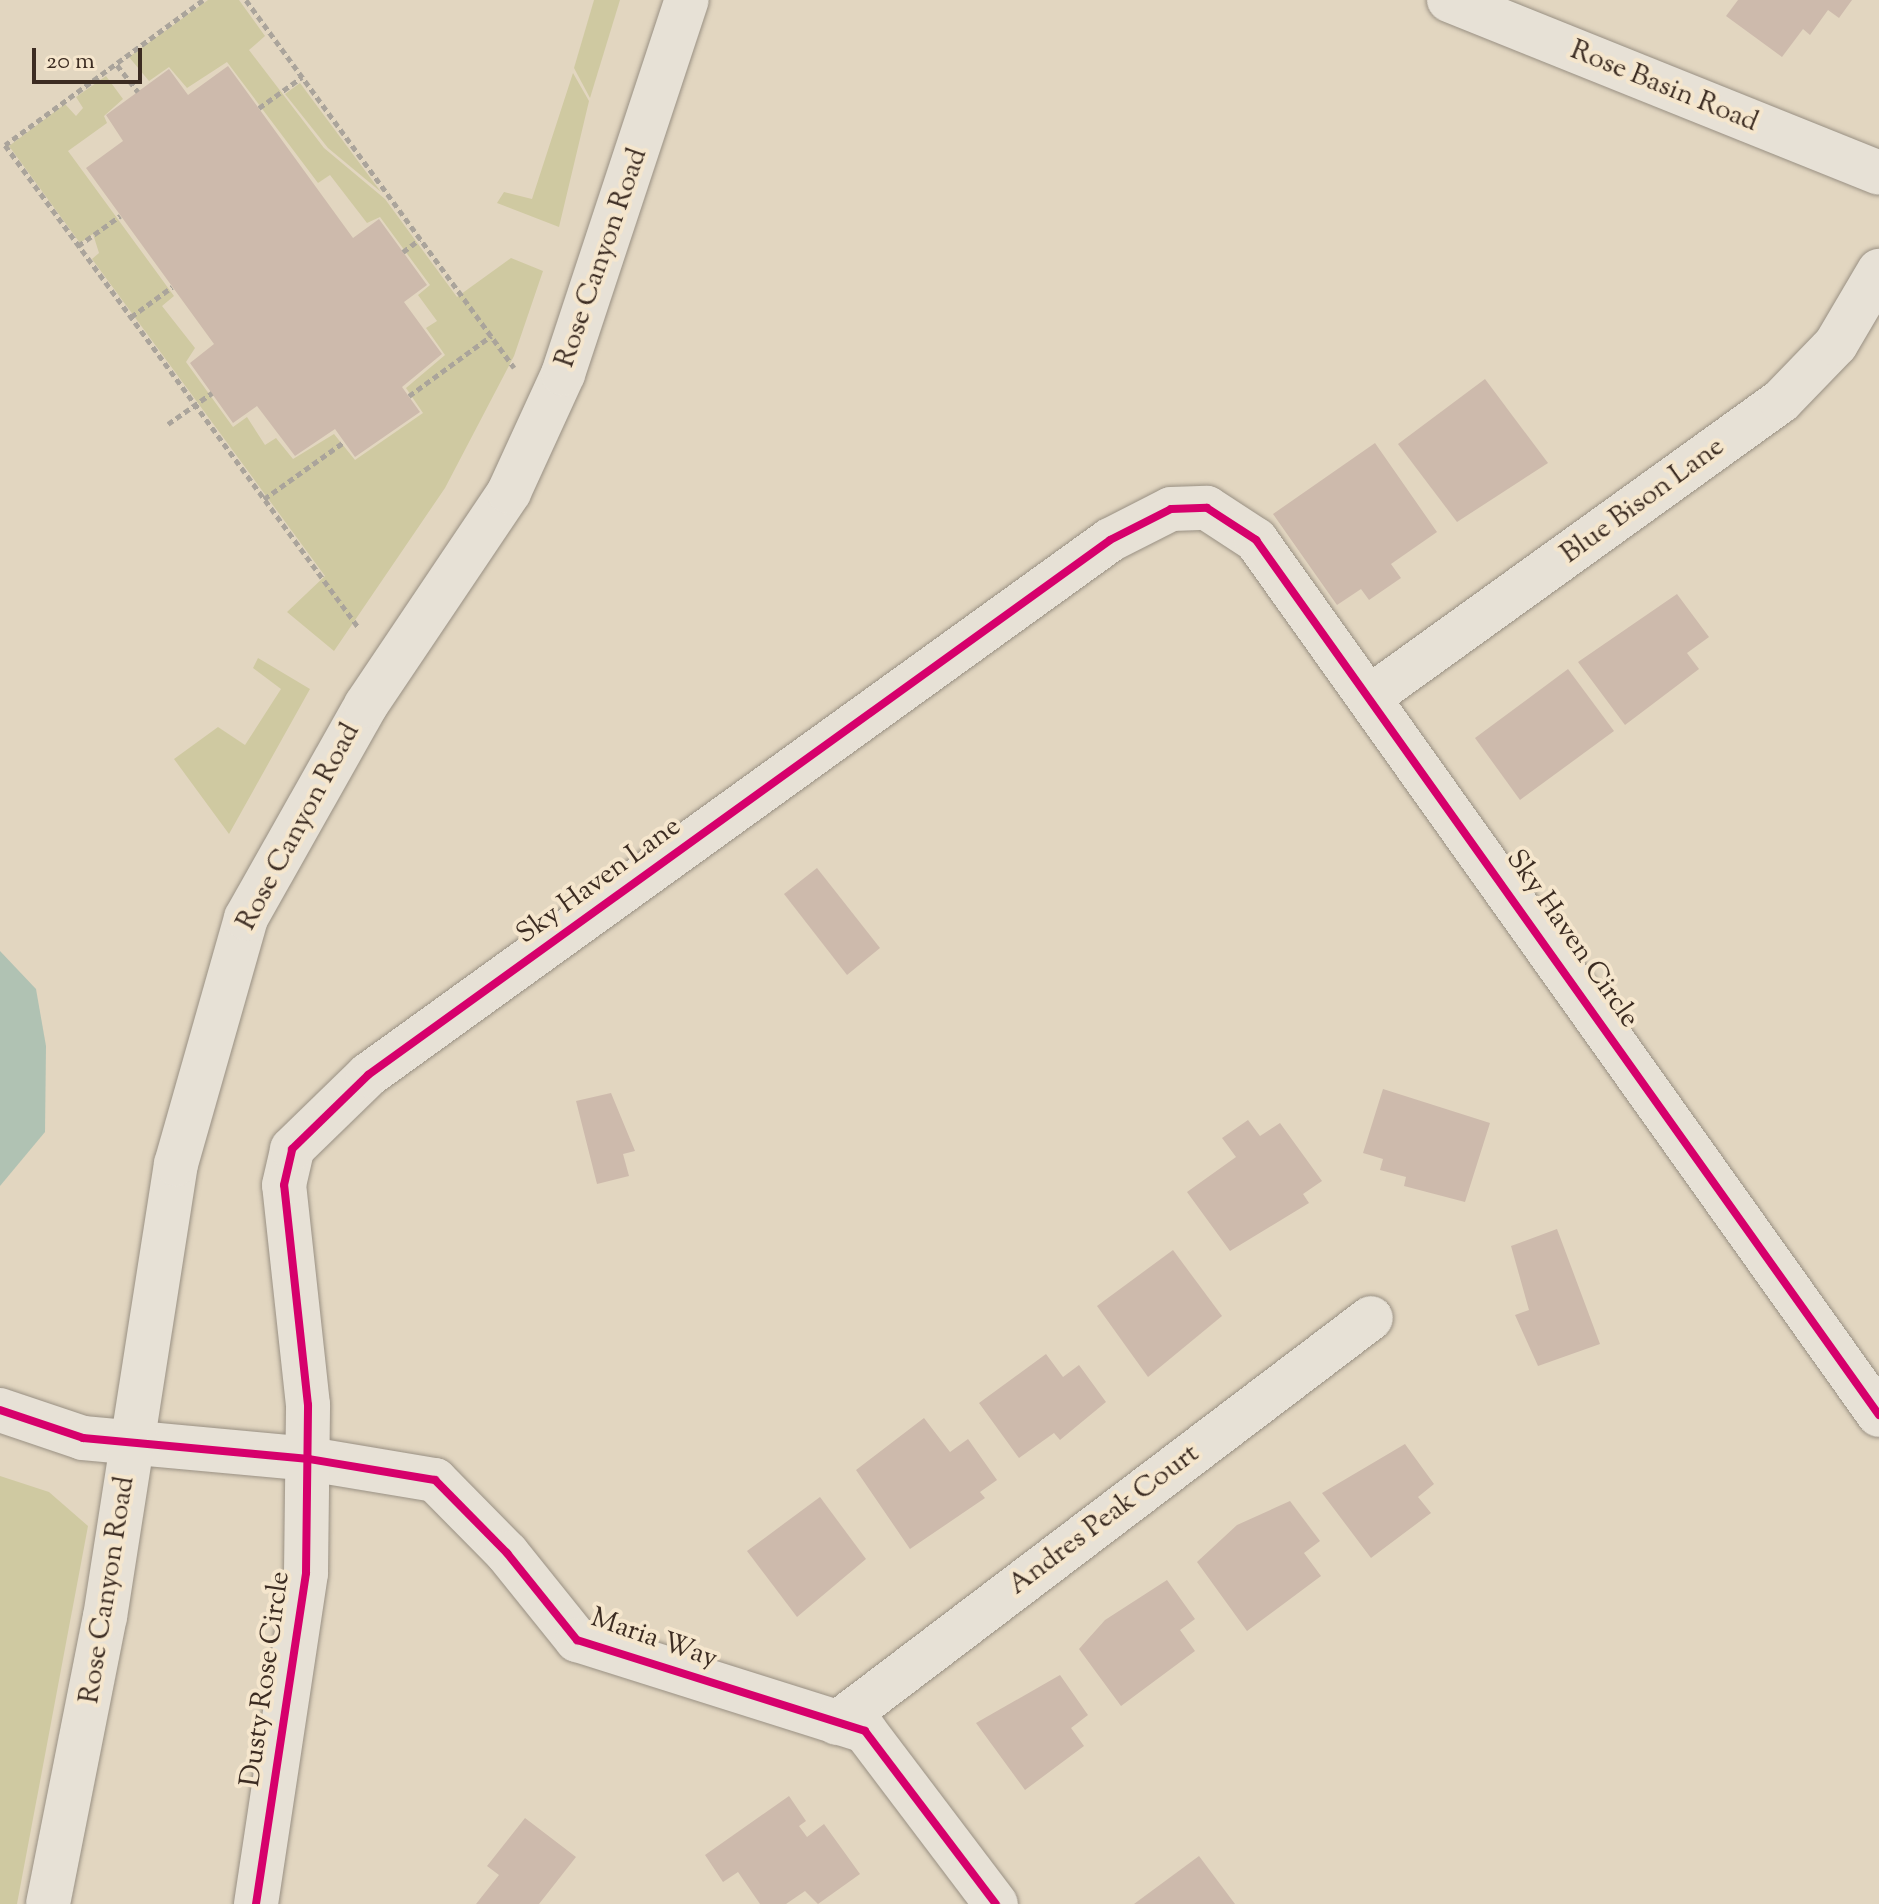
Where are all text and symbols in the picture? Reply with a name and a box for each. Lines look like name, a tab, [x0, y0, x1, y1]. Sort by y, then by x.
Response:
scale bar	[36, 32, 146, 82]
street label: Rose Basin Road	[1565, 34, 1763, 140]
text: 20 m	[46, 45, 95, 79]
street label: Rose Canyon Road	[549, 144, 655, 372]
street label: Blue Bison Lane	[1555, 430, 1731, 572]
street label: Rose Canyon Road	[230, 718, 368, 936]
street label: Sky Haven Lane	[510, 810, 688, 952]
street label: Sky Haven Circle	[1498, 844, 1646, 1034]
street label: Andres Peak Court	[1002, 1437, 1206, 1603]
street label: Rose Canyon Road	[73, 1474, 143, 1706]
street label: Dusty Rose Circle	[234, 1569, 298, 1789]
street label: Maria Way	[586, 1602, 722, 1676]

